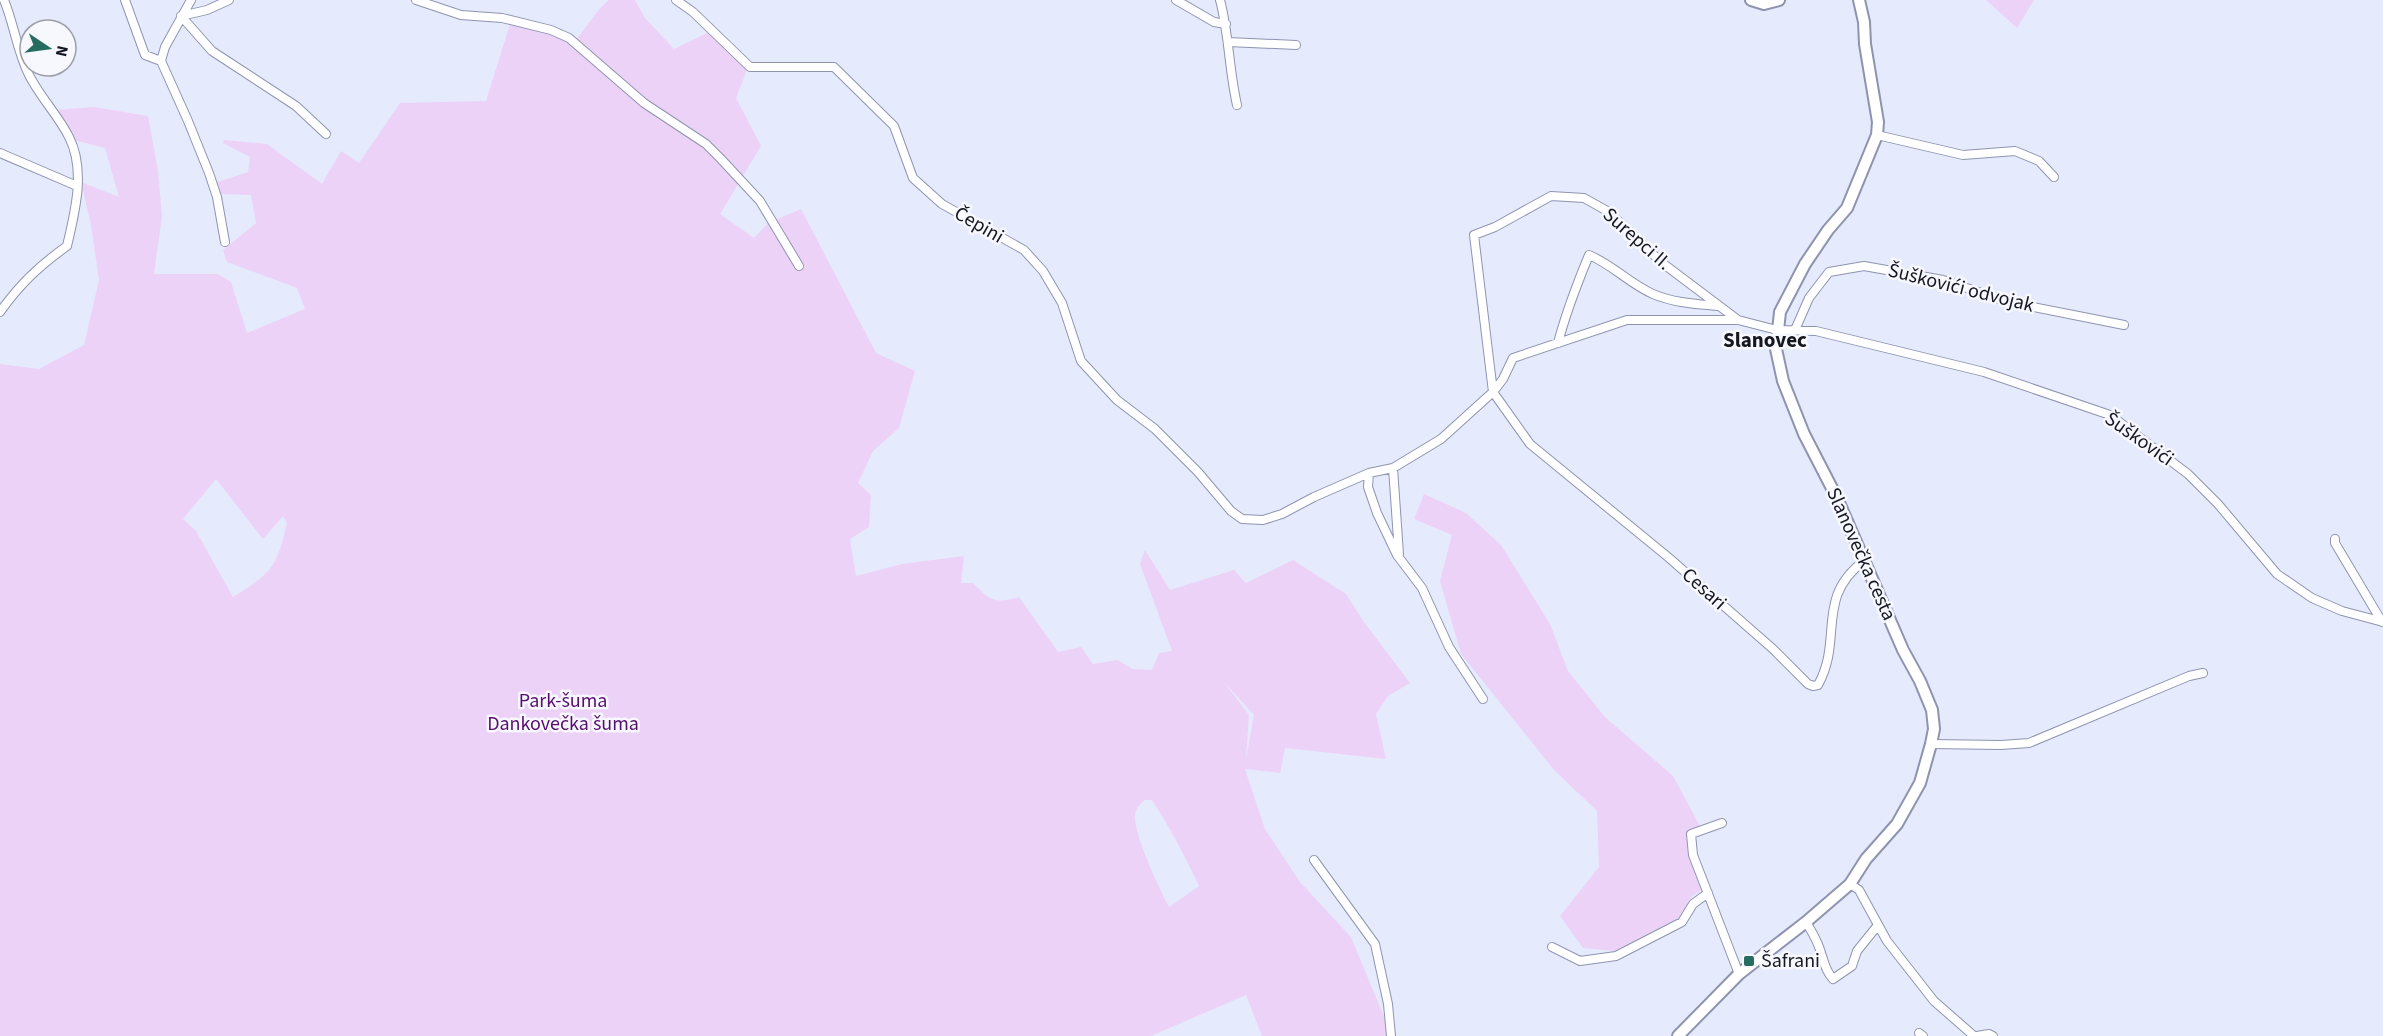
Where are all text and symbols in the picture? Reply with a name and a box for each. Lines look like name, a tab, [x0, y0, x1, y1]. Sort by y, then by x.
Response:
north arrow	[18, 18, 78, 78]
text: N	[50, 43, 74, 59]
street label: Čepini	[949, 200, 1009, 250]
street label: Surepci II.	[1597, 201, 1677, 277]
street label: Šuškovići odvojak	[1885, 256, 2037, 320]
district label: Slanovec	[1723, 325, 1807, 355]
street label: Šuškovići	[2099, 405, 2179, 473]
street label: Slanovečka cesta	[1819, 483, 1903, 625]
street label: Cesari	[1675, 561, 1733, 617]
park label: Park-šuma Dankovečka šuma	[487, 687, 639, 738]
place label: Šafrani	[1761, 947, 1820, 975]
marker: Šafrani	[1742, 954, 1756, 968]

